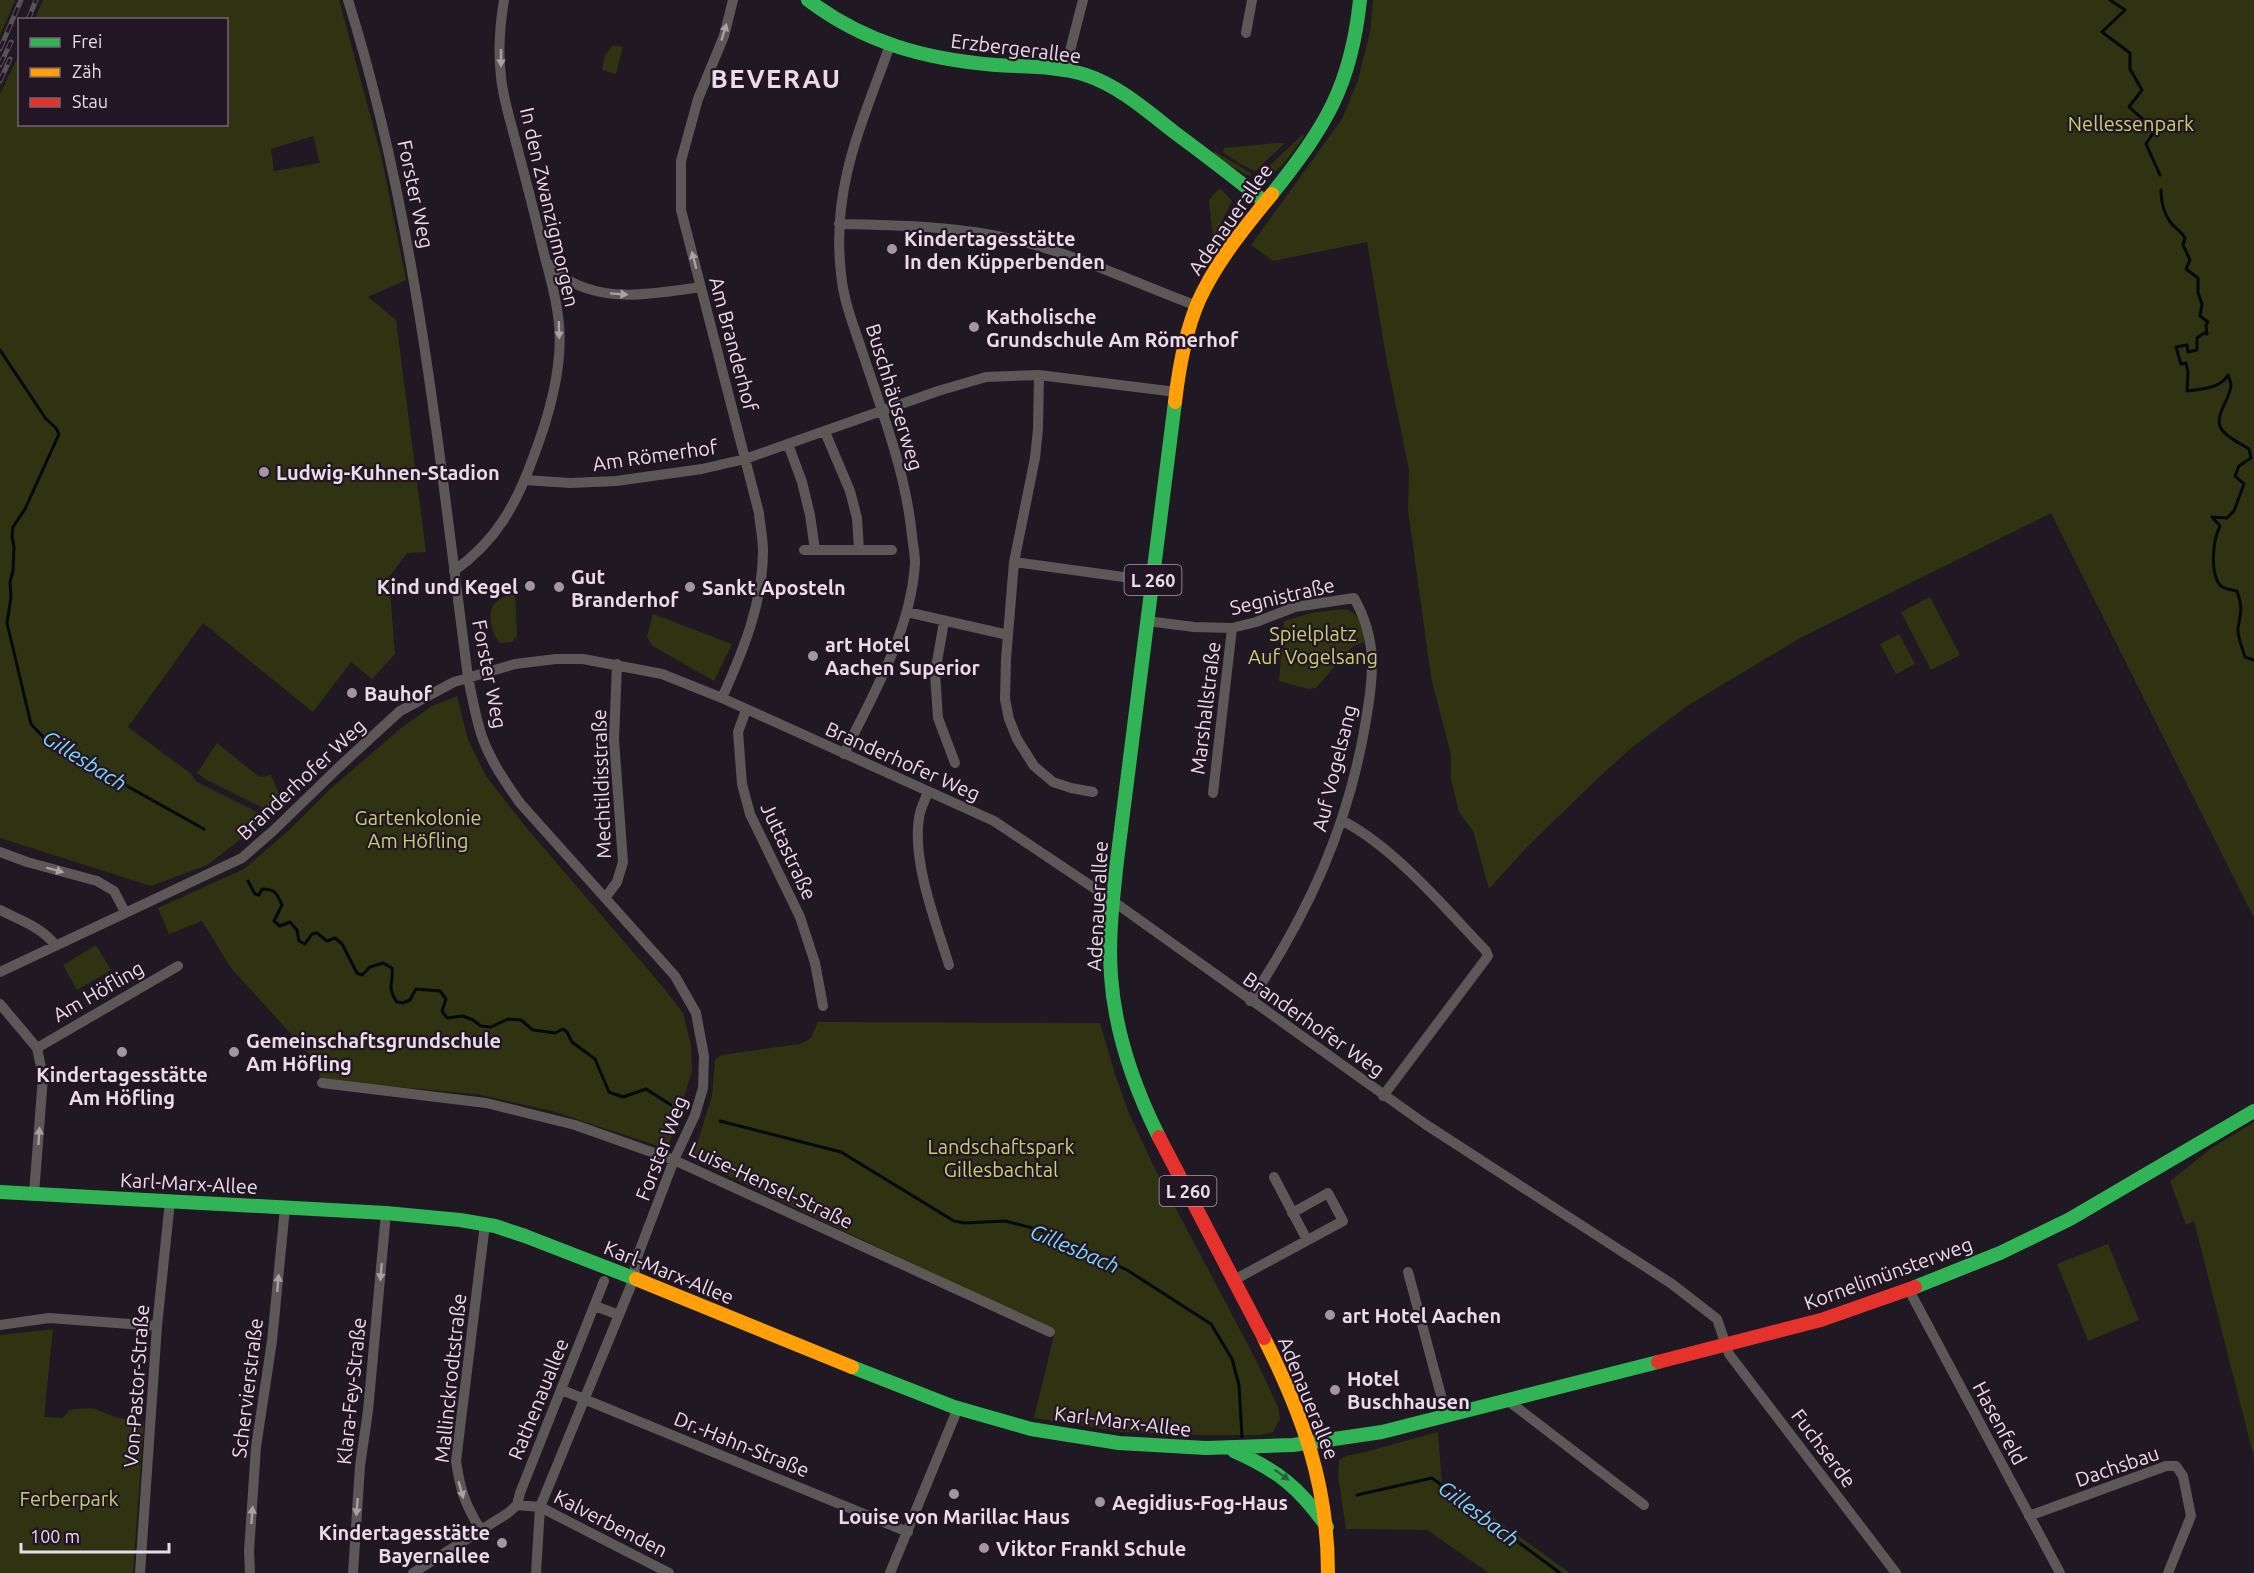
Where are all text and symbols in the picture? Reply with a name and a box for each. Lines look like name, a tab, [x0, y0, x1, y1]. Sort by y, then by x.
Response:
legend	[18, 18, 228, 126]
one-way arrow	[720, 23, 729, 41]
street label: Erzbergerallee	[949, 29, 1083, 67]
text: Frei	[72, 31, 102, 51]
one-way arrow	[496, 49, 506, 68]
text: Zäh	[72, 61, 102, 81]
district label: BEVERAU	[710, 64, 842, 93]
text: Stau	[72, 91, 108, 111]
street label: In den Zwanzigmorgen	[516, 105, 584, 309]
park label: Nellessenpark	[2068, 112, 2194, 135]
street label: Forster Weg	[393, 138, 439, 250]
street label: Adenauerallee	[1183, 159, 1277, 279]
place label: Kindertagesstätte In den Küpperbenden	[904, 227, 1105, 273]
marker: Kindertagesstätte In den Küpperbenden	[885, 242, 899, 256]
one-way arrow	[688, 251, 698, 269]
street label: Am Branderhof	[705, 274, 763, 414]
one-way arrow	[610, 289, 629, 299]
place label: Katholische Grundschule Am Römerhof	[986, 305, 1239, 351]
marker: Katholische Grundschule Am Römerhof	[967, 320, 981, 334]
one-way arrow	[554, 321, 563, 340]
street label: Buschhäuserweg	[862, 321, 928, 473]
street label: Am Römerhof	[591, 435, 719, 475]
place label: Ludwig-Kuhnen-Stadion	[276, 461, 500, 484]
marker: Ludwig-Kuhnen-Stadion	[257, 465, 271, 479]
place label: Gut Branderhof	[571, 565, 679, 611]
road number: L 260	[1124, 565, 1182, 595]
street label: Segnistraße	[1227, 573, 1337, 619]
place label: Kind und Kegel	[377, 575, 518, 598]
place label: Sankt Aposteln	[702, 576, 846, 599]
marker: Kind und Kegel	[523, 579, 537, 593]
marker: Gut Branderhof	[552, 580, 566, 594]
marker: Sankt Aposteln	[683, 580, 697, 594]
street label: Forster Weg	[468, 618, 512, 730]
park label: Spielplatz Auf Vogelsang	[1248, 622, 1378, 668]
place label: art Hotel Aachen Superior	[825, 633, 981, 679]
street label: Marshallstraße	[1185, 640, 1225, 776]
marker: art Hotel Aachen Superior	[806, 649, 820, 663]
place label: Bauhof	[364, 682, 433, 705]
marker: Bauhof	[345, 686, 359, 700]
street label: Auf Vogelsang	[1307, 702, 1361, 834]
street label: Mechtildisstraße	[587, 709, 615, 859]
street label: Branderhofer Weg	[232, 714, 370, 844]
street label: Branderhofer Weg	[822, 717, 984, 805]
water label: Gillesbach	[39, 725, 131, 795]
street label: Juttastraße	[756, 799, 822, 903]
park label: Gartenkolonie Am Höfling	[354, 806, 482, 852]
street label: Adenauerallee	[1082, 840, 1112, 972]
one-way arrow	[47, 866, 65, 875]
street label: Am Höfling	[48, 956, 148, 1026]
street label: Branderhofer Weg	[1239, 967, 1389, 1081]
place label: Gemeinschaftsgrundschule Am Höfling	[246, 1029, 501, 1075]
marker: Kindertagesstätte Am Höfling	[115, 1045, 129, 1059]
marker: Gemeinschaftsgrundschule Am Höfling	[227, 1045, 241, 1059]
place label: Kindertagesstätte Am Höfling	[36, 1063, 208, 1109]
street label: Forster Weg	[631, 1092, 691, 1204]
one-way arrow	[34, 1126, 43, 1145]
park label: Landschaftspark Gillesbachtal	[927, 1135, 1075, 1181]
street label: Luise-Hensel-Straße	[685, 1137, 857, 1233]
street label: Karl-Marx-Allee	[119, 1168, 259, 1198]
road number: L 260	[1160, 1176, 1216, 1206]
water label: Gillesbach	[1027, 1219, 1123, 1277]
street label: Kornelimünsterweg	[1801, 1232, 1975, 1314]
street label: Karl-Marx-Allee	[601, 1235, 737, 1309]
one-way arrow	[376, 1262, 386, 1281]
one-way arrow	[273, 1274, 283, 1293]
street label: Mallinckrodtstraße	[430, 1292, 470, 1464]
street label: Von-Pastor-Straße	[119, 1304, 153, 1468]
place label: art Hotel Aachen	[1342, 1304, 1501, 1327]
marker: art Hotel Aachen	[1323, 1308, 1337, 1322]
street label: Klara-Fey-Straße	[332, 1316, 370, 1466]
street label: Schervierstraße	[227, 1317, 267, 1459]
street label: Adenauerallee	[1274, 1333, 1344, 1463]
street label: Rathenauallee	[503, 1335, 573, 1463]
place label: Hotel Buschhausen	[1347, 1367, 1470, 1413]
street label: Hasenfeld	[1968, 1377, 2032, 1469]
marker: Hotel Buschhausen	[1328, 1383, 1342, 1397]
street label: Karl-Marx-Allee	[1053, 1401, 1193, 1441]
street label: Fuchserde	[1787, 1404, 1861, 1492]
street label: Dr.-Hahn-Straße	[671, 1406, 813, 1482]
street label: Dachsbau	[2072, 1441, 2162, 1491]
one-way arrow	[1274, 1469, 1290, 1481]
water label: Gillesbach	[1434, 1475, 1524, 1551]
one-way arrow	[457, 1481, 466, 1499]
street label: Kalverbenden	[550, 1485, 672, 1561]
park label: Ferberpark	[19, 1487, 119, 1510]
marker: Louise von Marillac Haus	[947, 1487, 961, 1501]
place label: Aegidius-Fog-Haus	[1112, 1491, 1288, 1514]
marker: Aegidius-Fog-Haus	[1093, 1495, 1107, 1509]
one-way arrow	[352, 1498, 362, 1517]
one-way arrow	[247, 1505, 256, 1524]
place label: Louise von Marillac Haus	[838, 1505, 1070, 1528]
scale bar	[21, 1516, 170, 1554]
place label: Kindertagesstätte Bayernallee	[319, 1521, 490, 1567]
text: 100 m	[30, 1526, 80, 1546]
marker: Kindertagesstätte Bayernallee	[495, 1536, 509, 1550]
place label: Viktor Frankl Schule	[996, 1537, 1186, 1560]
marker: Viktor Frankl Schule	[977, 1541, 991, 1555]

